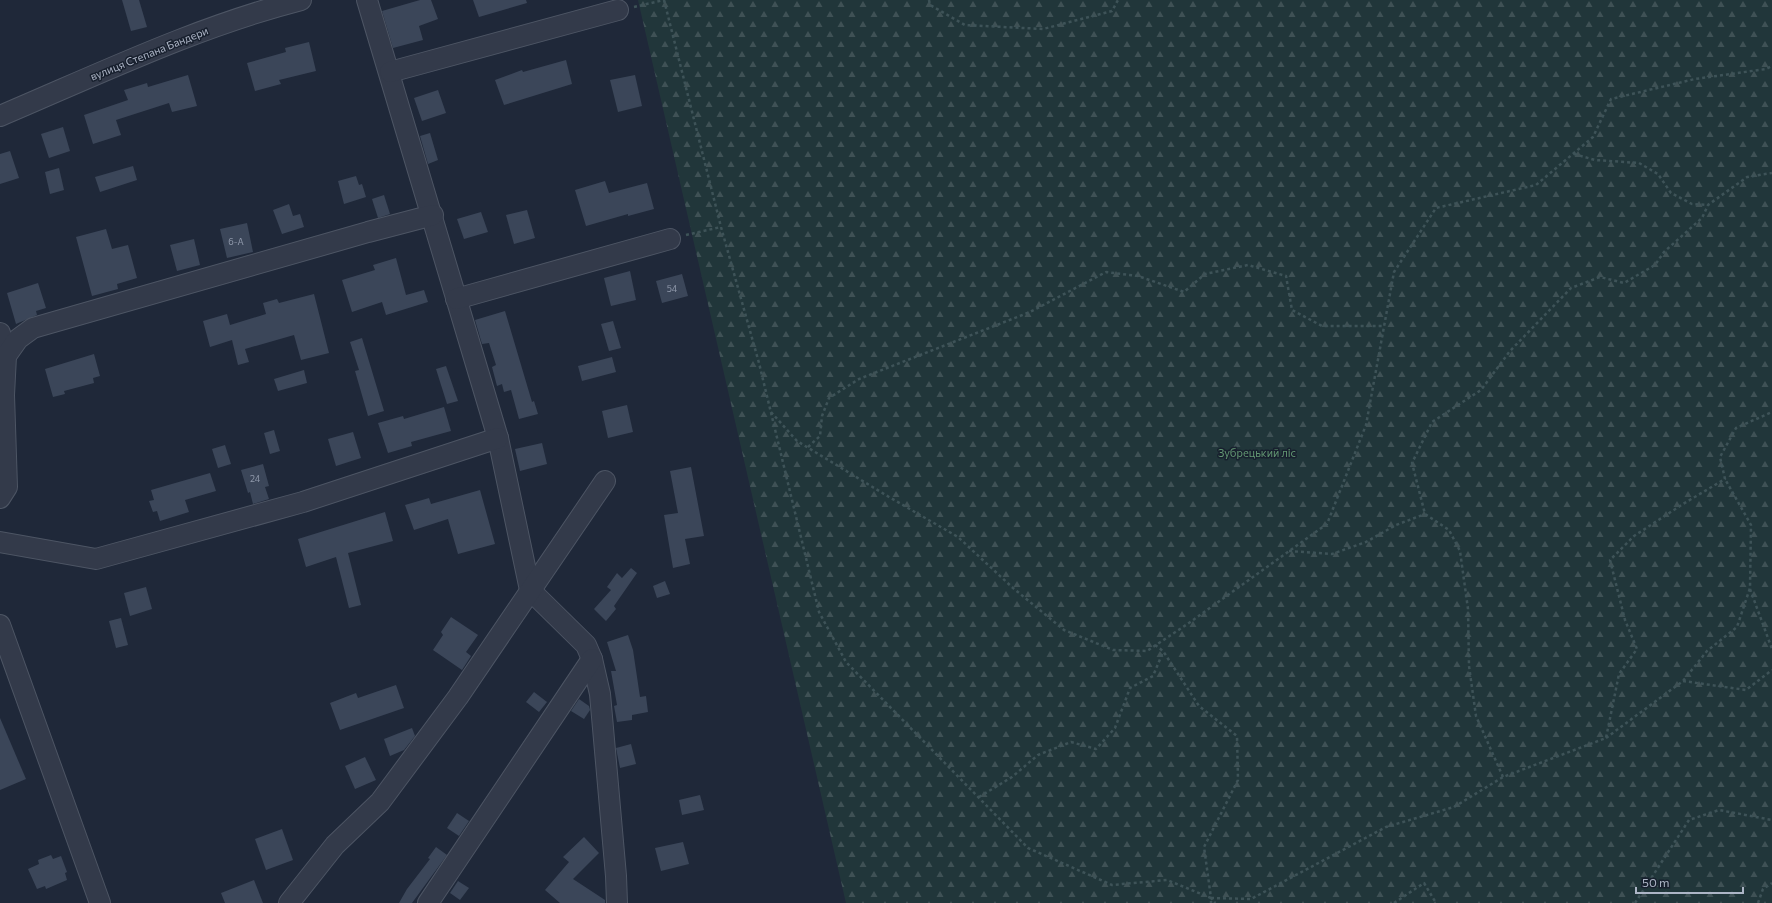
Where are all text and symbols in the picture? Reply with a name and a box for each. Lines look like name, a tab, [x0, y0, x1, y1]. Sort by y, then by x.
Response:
street label: вулиця Степана Бандери	[88, 23, 210, 83]
house number: 6-А	[228, 236, 244, 247]
house number: 54	[667, 283, 678, 294]
park label: Зубрецький ліс	[1218, 446, 1296, 459]
house number: 24	[250, 473, 261, 484]
scale bar	[1636, 869, 1743, 895]
text: 50 m	[1642, 875, 1670, 889]

